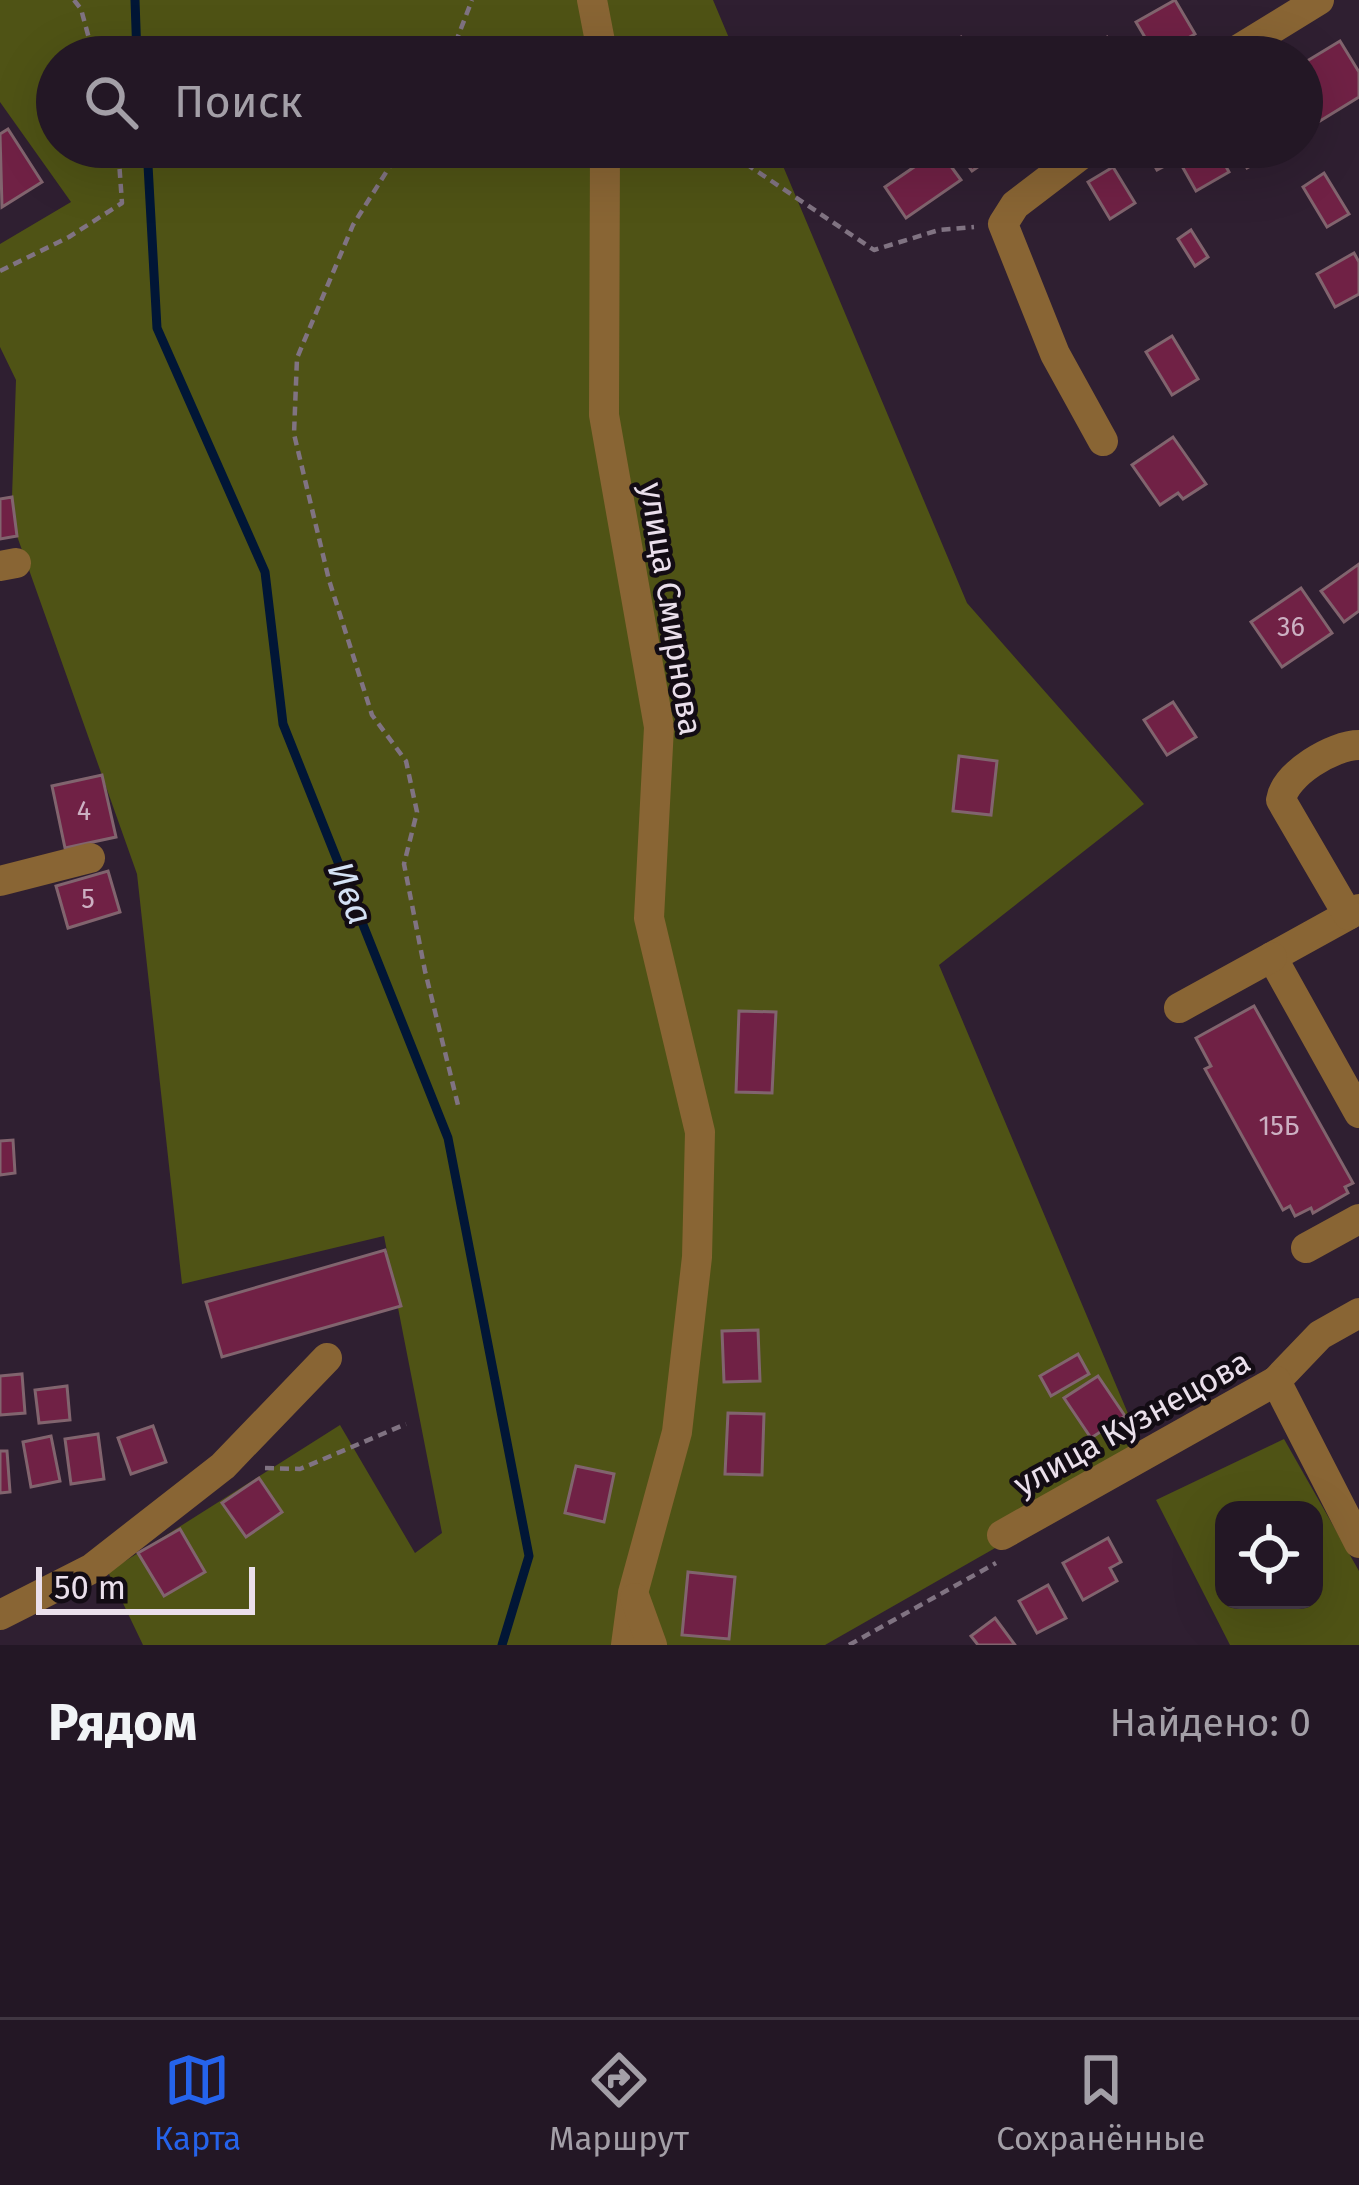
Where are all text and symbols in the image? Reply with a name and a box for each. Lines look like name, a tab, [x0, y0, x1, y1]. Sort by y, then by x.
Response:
search box	[36, 36, 1323, 168]
icon: search	[78, 69, 144, 135]
text: Поиск	[174, 75, 303, 129]
street label: улица Смирнова	[631, 480, 711, 738]
house number: 36	[1277, 611, 1305, 643]
house number: 4	[77, 795, 91, 827]
water label: Ива	[318, 855, 382, 931]
house number: 5	[81, 883, 95, 915]
house number: 15Б	[1259, 1110, 1299, 1142]
street label: улица Кузнецова	[1007, 1341, 1257, 1505]
map controls	[1215, 1501, 1323, 1609]
button: locate	[1215, 1501, 1323, 1609]
scale bar	[36, 1561, 255, 1614]
text: 50 m	[54, 1568, 126, 1608]
text: Рядом	[48, 1692, 197, 1754]
text: Найдено: 0	[1110, 1700, 1311, 1746]
tab: Карта	[154, 2047, 241, 2159]
tab: Маршрут	[549, 2047, 689, 2159]
tab: Сохранённые	[996, 2047, 1205, 2159]

